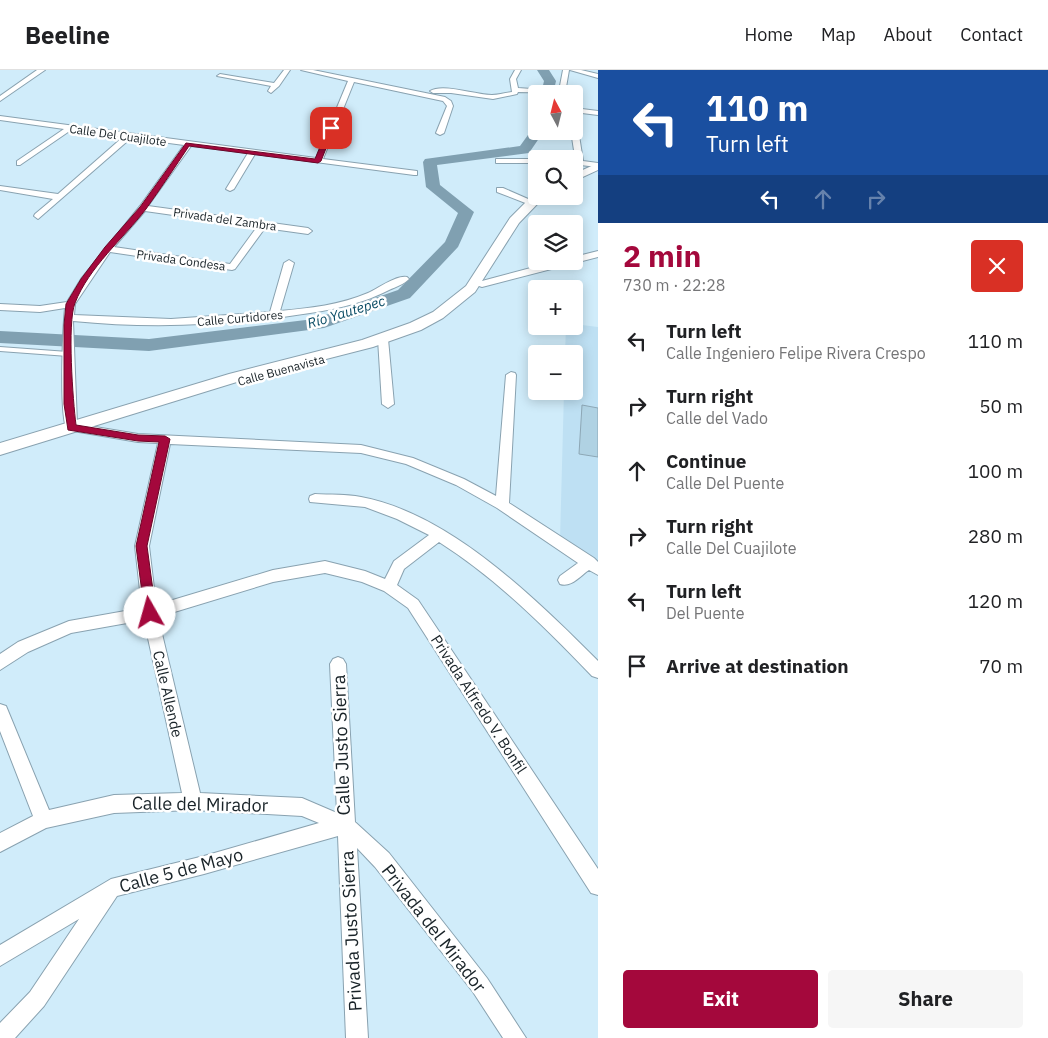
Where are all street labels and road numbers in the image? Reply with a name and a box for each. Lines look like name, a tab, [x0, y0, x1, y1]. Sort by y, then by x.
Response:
street label: Calle Del Cuajilote	[68, 121, 168, 149]
street label: Privada del Zambra	[172, 204, 278, 234]
street label: Privada Condesa	[136, 246, 227, 274]
street label: Calle Curtidores	[196, 307, 284, 329]
street label: Calle Buenavista	[236, 351, 327, 389]
street label: Privada Alfredo V. Bonfil	[427, 631, 531, 777]
street label: Calle Allende	[149, 649, 187, 739]
street label: Calle Justo Sierra	[327, 674, 355, 816]
street label: Calle del Mirador	[132, 791, 269, 817]
street label: Calle 5 de Mayo	[117, 842, 245, 898]
street label: Privada Justo Sierra	[335, 850, 367, 1012]
street label: Privada del Mirador	[377, 859, 491, 997]

